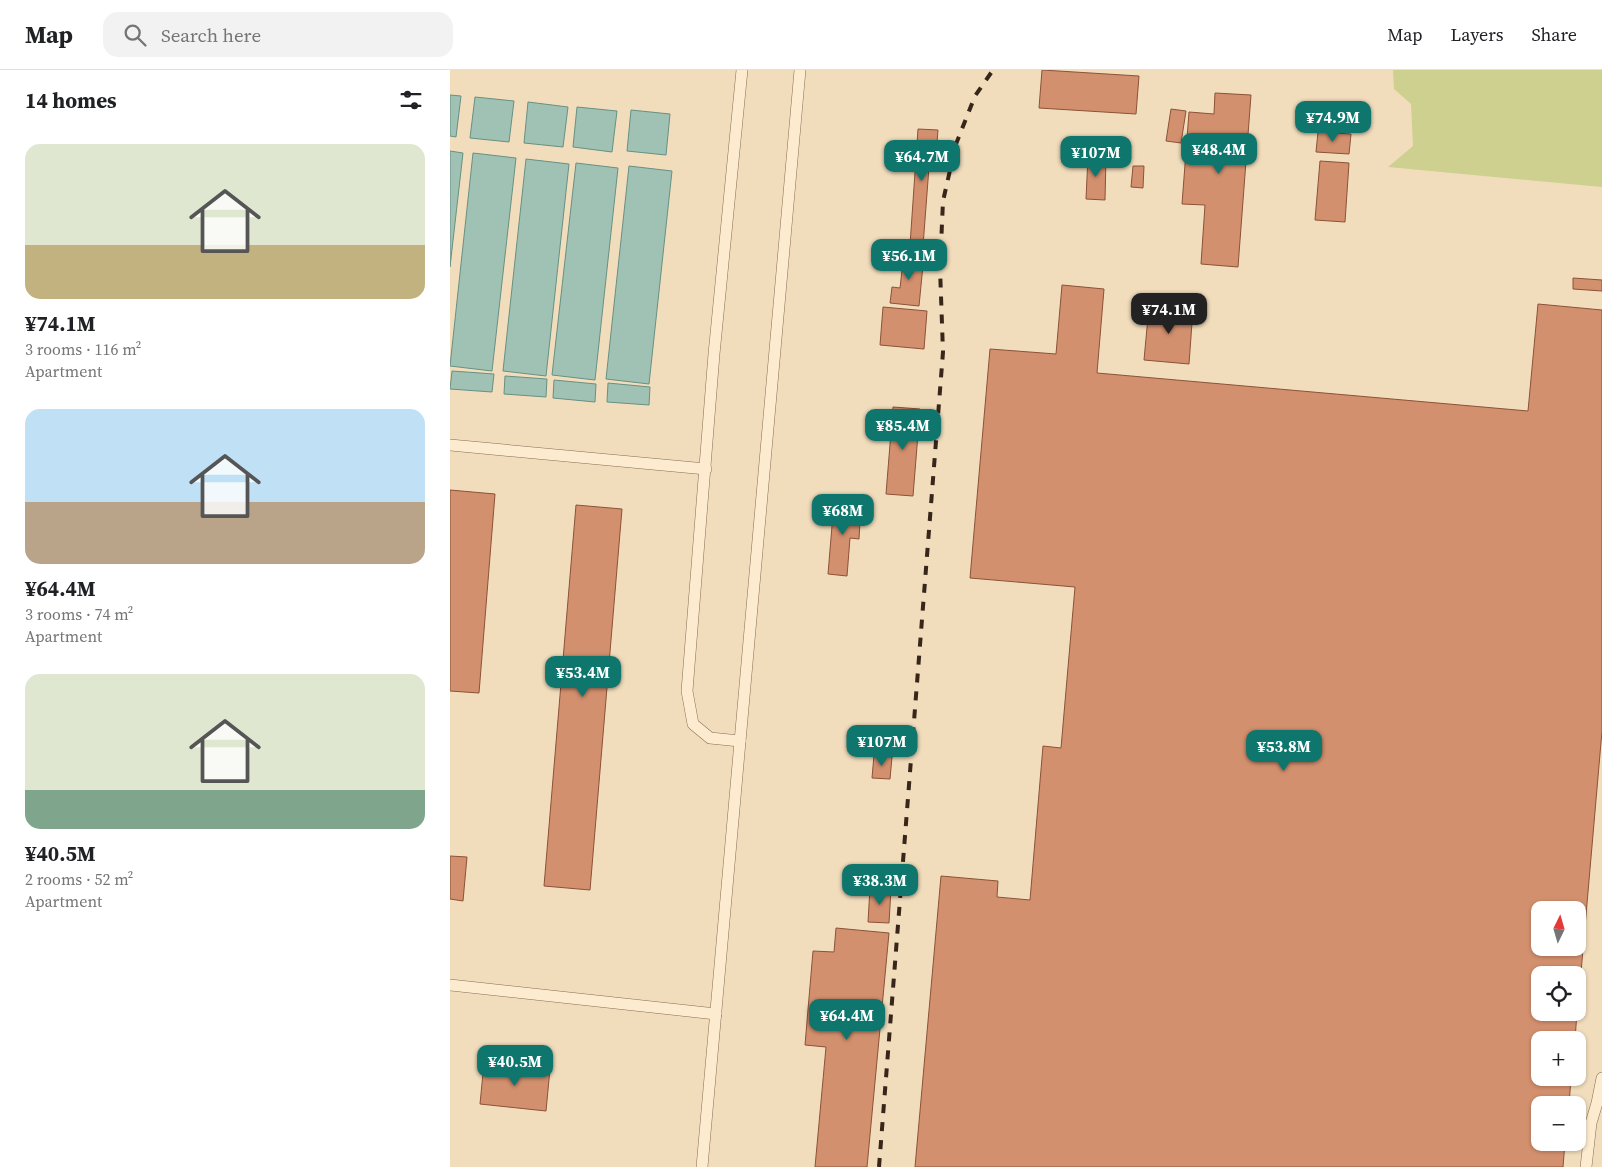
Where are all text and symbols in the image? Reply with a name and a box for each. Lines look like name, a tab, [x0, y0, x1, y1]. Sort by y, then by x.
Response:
search box	[103, 12, 453, 57]
text: Map	[25, 18, 73, 51]
icon: search	[121, 21, 149, 49]
text: Search here	[161, 22, 261, 48]
text: Map	[1387, 22, 1422, 47]
text: Layers	[1450, 22, 1503, 47]
text: Share	[1531, 22, 1577, 47]
text: 14 homes	[25, 86, 117, 115]
icon: filters	[397, 86, 425, 114]
pin: ¥74.9M	[1292, 100, 1374, 143]
text: ¥74.9M	[1306, 106, 1360, 128]
pin: ¥48.4M	[1178, 132, 1260, 175]
pin: ¥107M	[1061, 136, 1131, 178]
text: ¥48.4M	[1192, 138, 1246, 160]
pin: ¥64.7M	[881, 140, 963, 182]
text: ¥107M	[1071, 141, 1121, 163]
text: ¥64.7M	[895, 145, 949, 167]
icon: home	[180, 176, 270, 266]
pin: ¥56.1M	[868, 238, 950, 281]
text: ¥56.1M	[882, 244, 936, 266]
pin: ¥74.1M	[1128, 292, 1210, 335]
text: ¥74.1M	[1142, 298, 1196, 320]
text: ¥74.1M	[25, 309, 96, 338]
text: 3 rooms · 116 m²	[25, 338, 141, 360]
text: Apartment	[25, 360, 102, 382]
pin: ¥85.4M	[862, 408, 944, 451]
text: ¥85.4M	[876, 414, 930, 436]
icon: home	[180, 441, 270, 531]
pin: ¥68M	[813, 494, 873, 536]
text: ¥68M	[823, 499, 863, 521]
text: ¥64.4M	[25, 574, 96, 603]
text: 3 rooms · 74 m²	[25, 603, 133, 625]
text: Apartment	[25, 625, 102, 647]
pin: ¥53.4M	[542, 656, 624, 698]
text: ¥53.4M	[556, 661, 610, 683]
icon: home	[180, 706, 270, 796]
pin: ¥107M	[847, 724, 917, 767]
text: ¥107M	[857, 730, 907, 752]
pin: ¥53.8M	[1243, 730, 1325, 772]
text: ¥53.8M	[1257, 735, 1311, 757]
text: ¥40.5M	[25, 839, 96, 868]
pin: ¥38.3M	[839, 864, 921, 906]
text: 2 rooms · 52 m²	[25, 868, 133, 890]
text: ¥38.3M	[853, 869, 907, 891]
text: Apartment	[25, 890, 102, 912]
north arrow	[1531, 901, 1586, 956]
map controls	[1531, 901, 1586, 1151]
button: locate	[1531, 966, 1586, 1021]
pin: ¥64.4M	[806, 998, 888, 1041]
text: ¥64.4M	[820, 1004, 874, 1026]
button: +	[1531, 1031, 1586, 1086]
pin: ¥40.5M	[474, 1044, 556, 1087]
text: ¥40.5M	[488, 1050, 542, 1072]
button: −	[1531, 1096, 1586, 1151]

